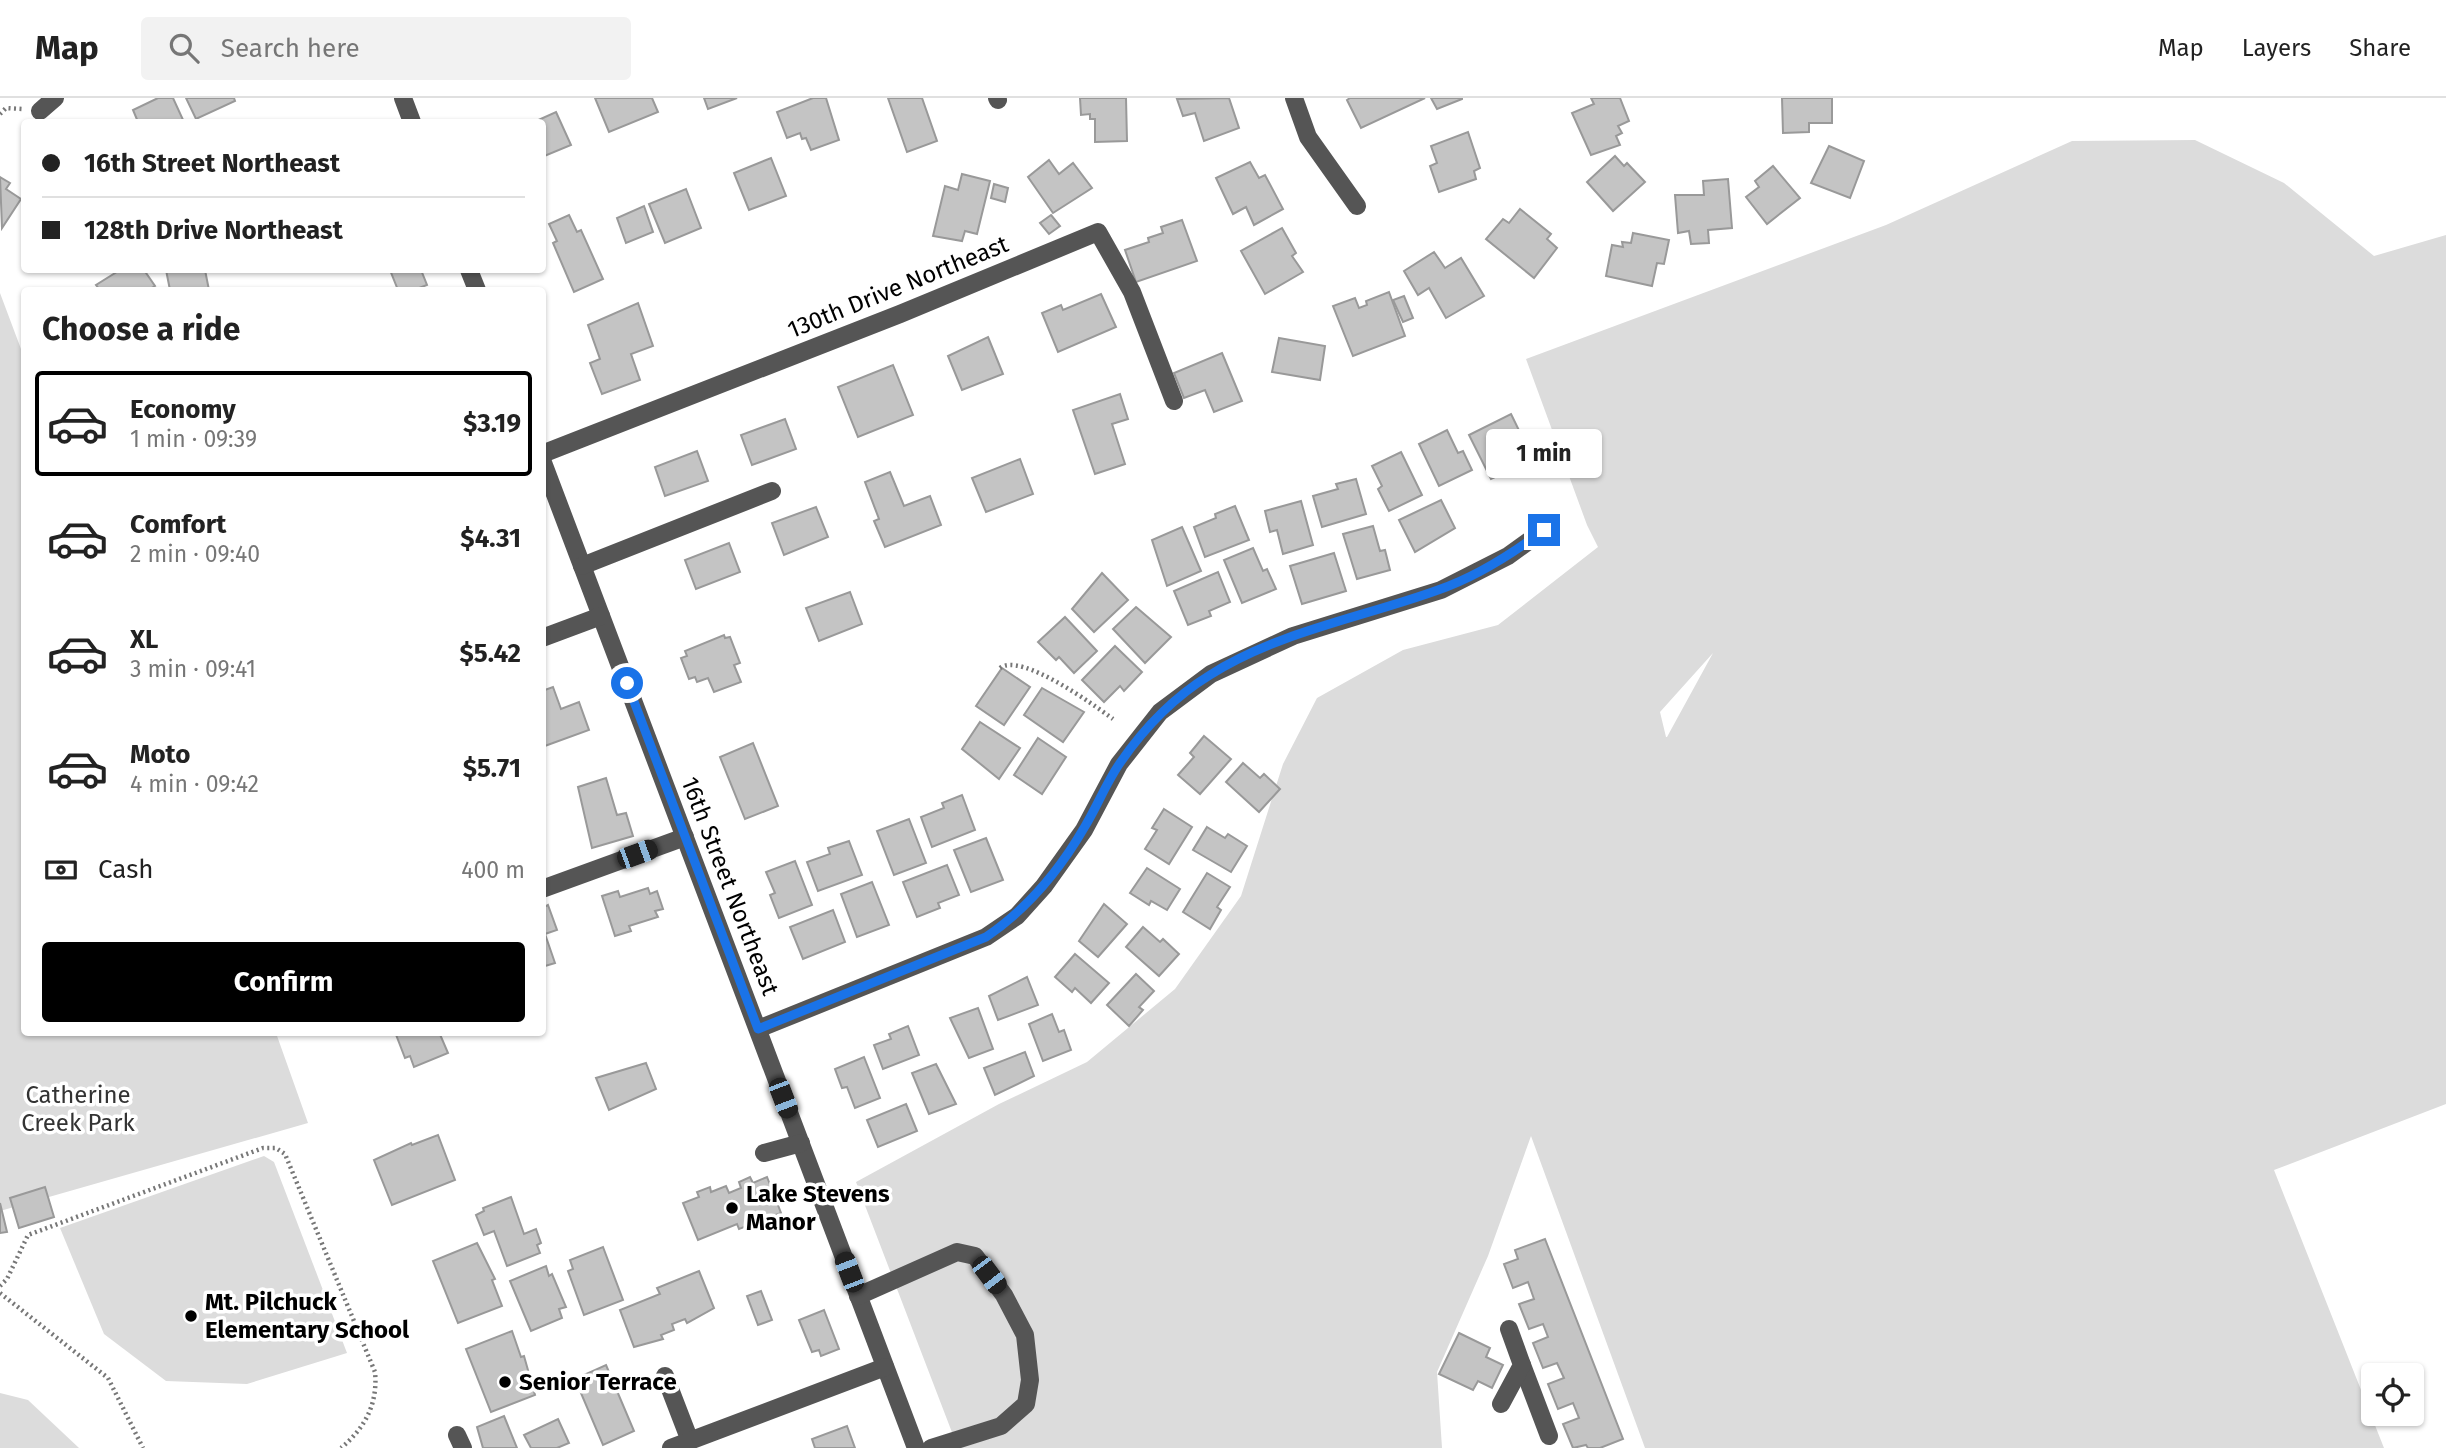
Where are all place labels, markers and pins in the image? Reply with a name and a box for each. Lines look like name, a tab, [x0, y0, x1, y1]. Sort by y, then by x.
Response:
place label: Lake Stevens Manor	[746, 1180, 890, 1236]
marker: Lake Stevens Manor	[724, 1200, 740, 1216]
place label: Mt. Pilchuck Elementary School	[205, 1288, 410, 1344]
marker: Mt. Pilchuck Elementary School	[183, 1308, 199, 1324]
place label: Senior Terrace	[519, 1368, 677, 1396]
marker: Senior Terrace	[497, 1374, 513, 1390]

